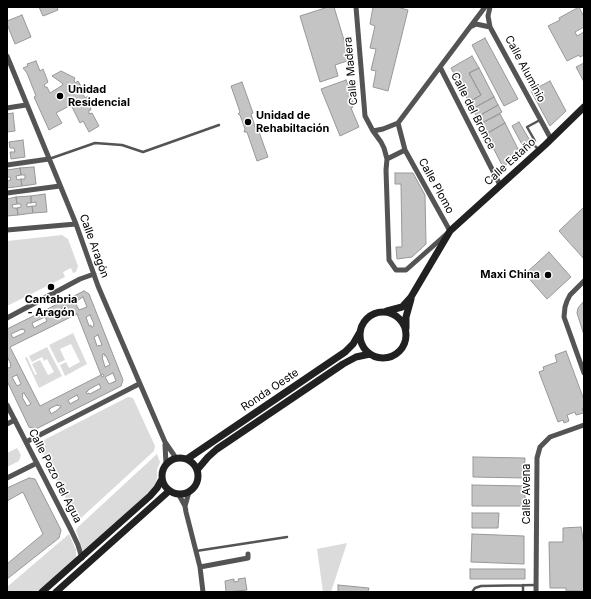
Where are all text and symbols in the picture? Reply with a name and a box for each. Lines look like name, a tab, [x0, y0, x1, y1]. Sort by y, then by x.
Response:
street label: Calle Aluminio	[502, 33, 548, 105]
street label: Calle Madera	[341, 36, 361, 106]
street label: Calle del Bronce	[448, 70, 498, 152]
place label: Unidad Residencial	[68, 83, 130, 109]
marker: Unidad Residencial	[55, 91, 65, 101]
place label: Unidad de Rehabiltación	[256, 109, 329, 135]
marker: Unidad de Rehabiltación	[243, 117, 253, 127]
street label: Calle Estaño	[482, 136, 538, 188]
street label: Calle Plomo	[415, 156, 457, 216]
street label: Calle Aragón	[76, 212, 112, 280]
place label: Maxi China	[480, 268, 540, 282]
marker: Maxi China	[543, 270, 553, 280]
marker: Cantabria - Aragón	[46, 282, 56, 292]
place label: Cantabria - Aragón	[25, 293, 77, 319]
street label: Ronda Oeste	[239, 366, 301, 414]
street label: Calle Pozo del Agua	[26, 427, 84, 525]
street label: Calle Avena	[520, 464, 534, 524]

